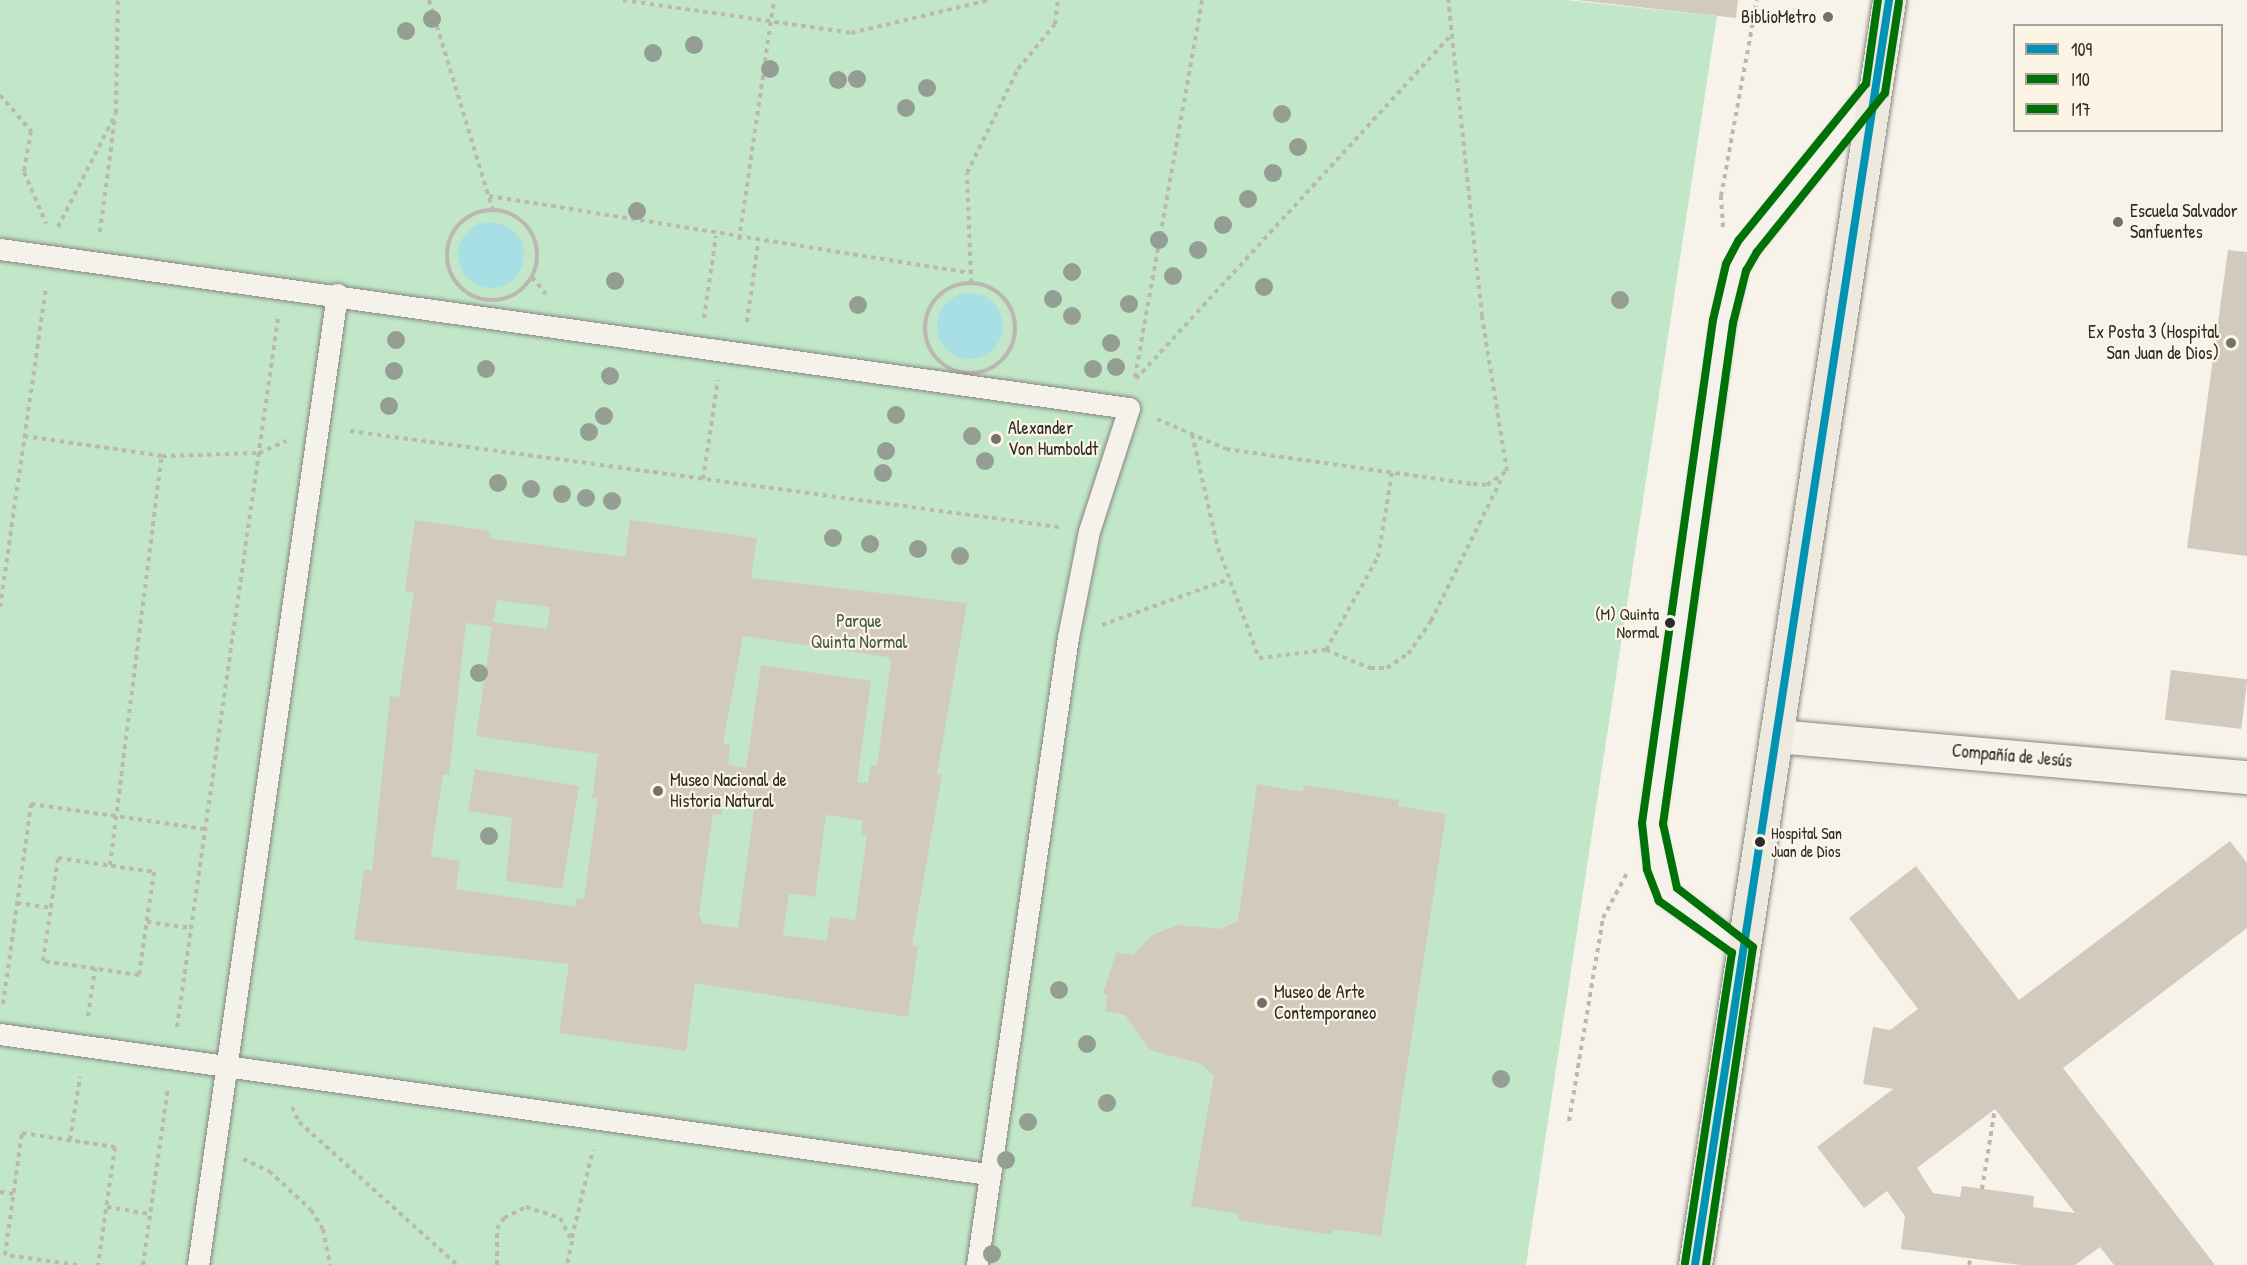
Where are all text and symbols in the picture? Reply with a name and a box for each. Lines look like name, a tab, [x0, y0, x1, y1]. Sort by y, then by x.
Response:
place label: BiblioMetro	[1741, 6, 1816, 28]
marker: BiblioMetro	[1821, 10, 1835, 24]
legend	[2013, 24, 2223, 132]
text: 109	[2071, 37, 2092, 62]
text: I10	[2071, 67, 2090, 92]
text: I17	[2071, 97, 2091, 122]
place label: Escuela Salvador Sanfuentes	[2130, 201, 2238, 244]
marker: Escuela Salvador Sanfuentes	[2111, 215, 2125, 229]
place label: Ex Posta 3 (Hospital San Juan de Dios)	[2088, 322, 2219, 364]
marker: Ex Posta 3 (Hospital San Juan de Dios)	[2224, 336, 2238, 350]
place label: Alexander Von Humboldt	[1008, 418, 1098, 460]
marker: Alexander Von Humboldt	[989, 432, 1003, 446]
place label: (M) Quinta Normal	[1595, 604, 1659, 642]
park label: Parque Quinta Normal	[811, 611, 907, 654]
marker: (M) Quinta Normal	[1664, 617, 1676, 629]
street label: Compañía de Jesús	[1951, 740, 2073, 772]
place label: Museo Nacional de Historia Natural	[670, 770, 787, 812]
marker: Museo Nacional de Historia Natural	[651, 784, 665, 798]
place label: Hospital San Juan de Dios	[1771, 823, 1842, 861]
marker: Hospital San Juan de Dios	[1754, 836, 1766, 848]
place label: Museo de Arte Contemporaneo	[1274, 982, 1376, 1024]
marker: Museo de Arte Contemporaneo	[1255, 996, 1269, 1010]

